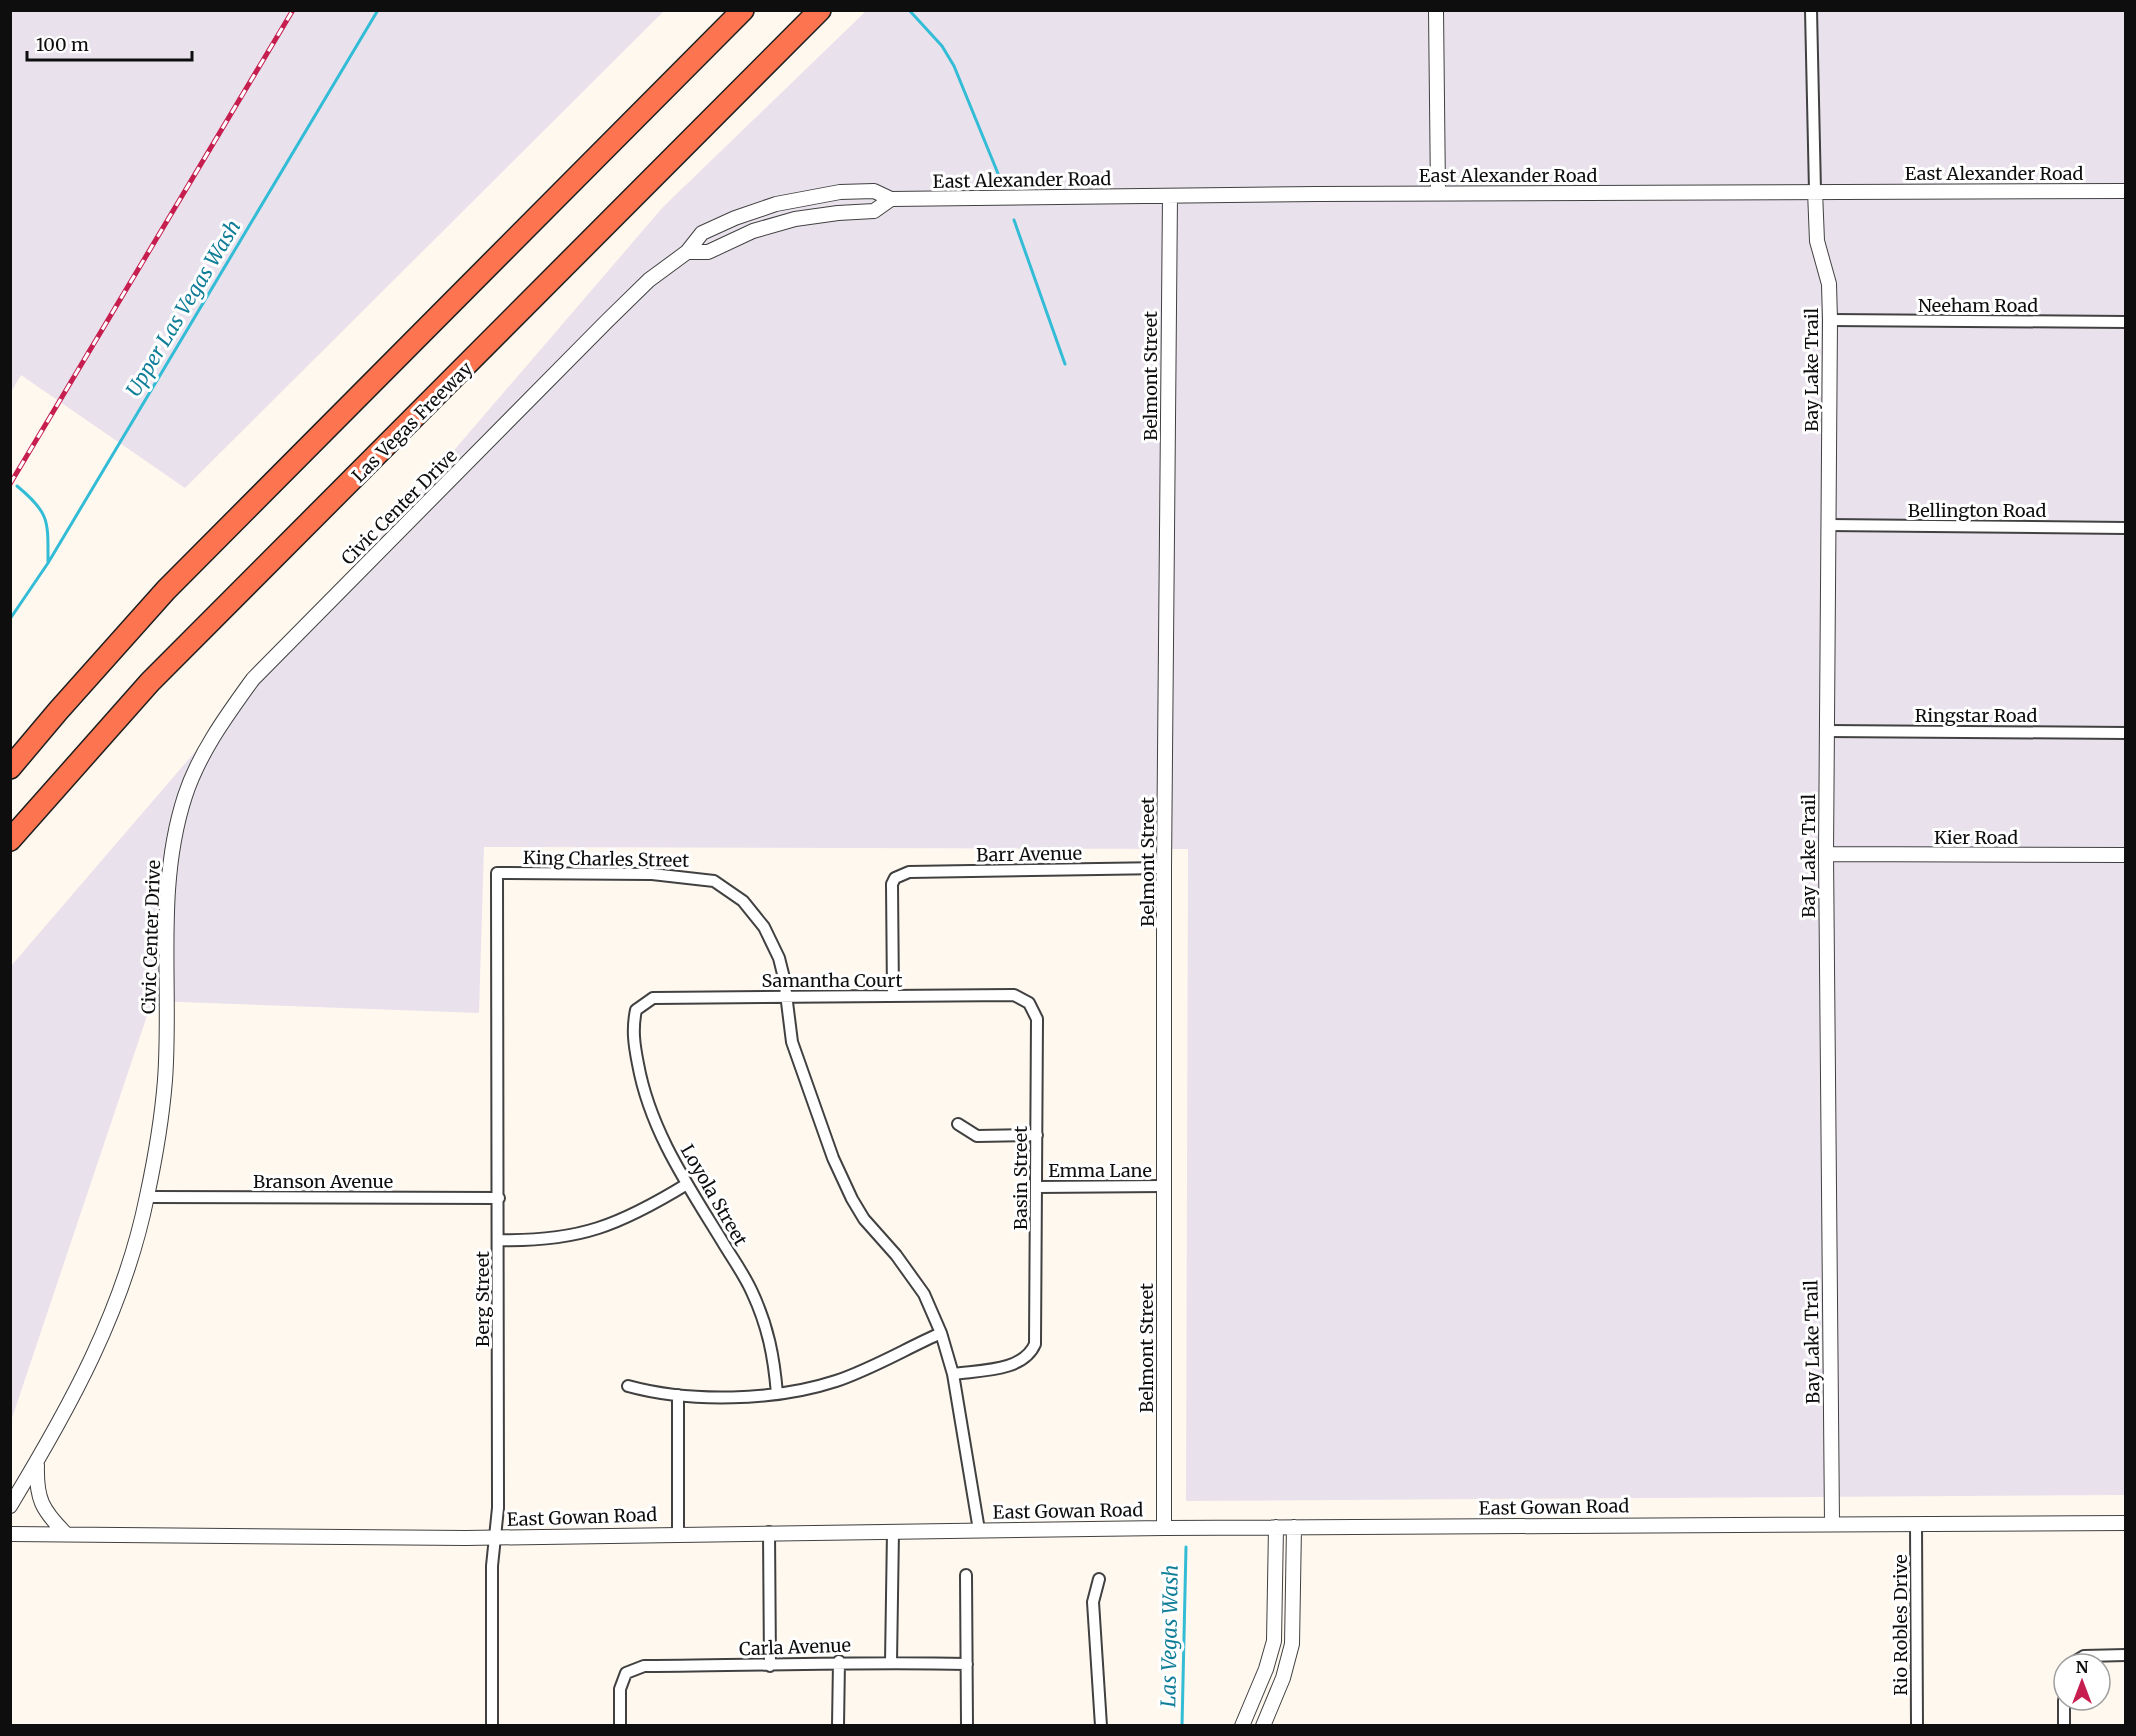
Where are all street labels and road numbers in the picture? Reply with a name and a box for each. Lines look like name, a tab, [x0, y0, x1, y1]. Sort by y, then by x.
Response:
street label: East Alexander Road	[1905, 162, 2083, 185]
street label: East Alexander Road	[1419, 164, 1597, 187]
street label: East Alexander Road	[933, 167, 1112, 193]
street label: Neeham Road	[1918, 294, 2038, 317]
street label: Bay Lake Trail	[1800, 308, 1823, 432]
street label: Belmont Street	[1139, 311, 1162, 441]
street label: Las Vegas Freeway	[347, 357, 477, 487]
street label: Civic Center Drive	[336, 444, 462, 570]
street label: Bellington Road	[1908, 499, 2046, 522]
street label: Ringstar Road	[1915, 704, 2037, 727]
street label: Bay Lake Trail	[1797, 794, 1820, 918]
street label: Belmont Street	[1136, 797, 1159, 927]
street label: Kier Road	[1934, 826, 2018, 849]
street label: Barr Avenue	[976, 842, 1082, 866]
street label: King Charles Street	[523, 846, 689, 872]
street label: Civic Center Drive	[137, 860, 165, 1014]
street label: Samantha Court	[762, 969, 902, 992]
street label: Basin Street	[1009, 1126, 1032, 1230]
street label: Loyola Street	[676, 1140, 752, 1250]
street label: Emma Lane	[1048, 1159, 1152, 1182]
street label: Branson Avenue	[253, 1170, 393, 1193]
street label: Berg Street	[471, 1251, 494, 1347]
street label: Bay Lake Trail	[1799, 1279, 1825, 1404]
street label: Belmont Street	[1135, 1283, 1158, 1413]
street label: East Gowan Road	[1479, 1494, 1630, 1520]
street label: East Gowan Road	[993, 1498, 1144, 1524]
street label: East Gowan Road	[506, 1503, 658, 1531]
street label: Rio Robles Drive	[1889, 1554, 1912, 1696]
street label: Carla Avenue	[739, 1634, 851, 1660]

